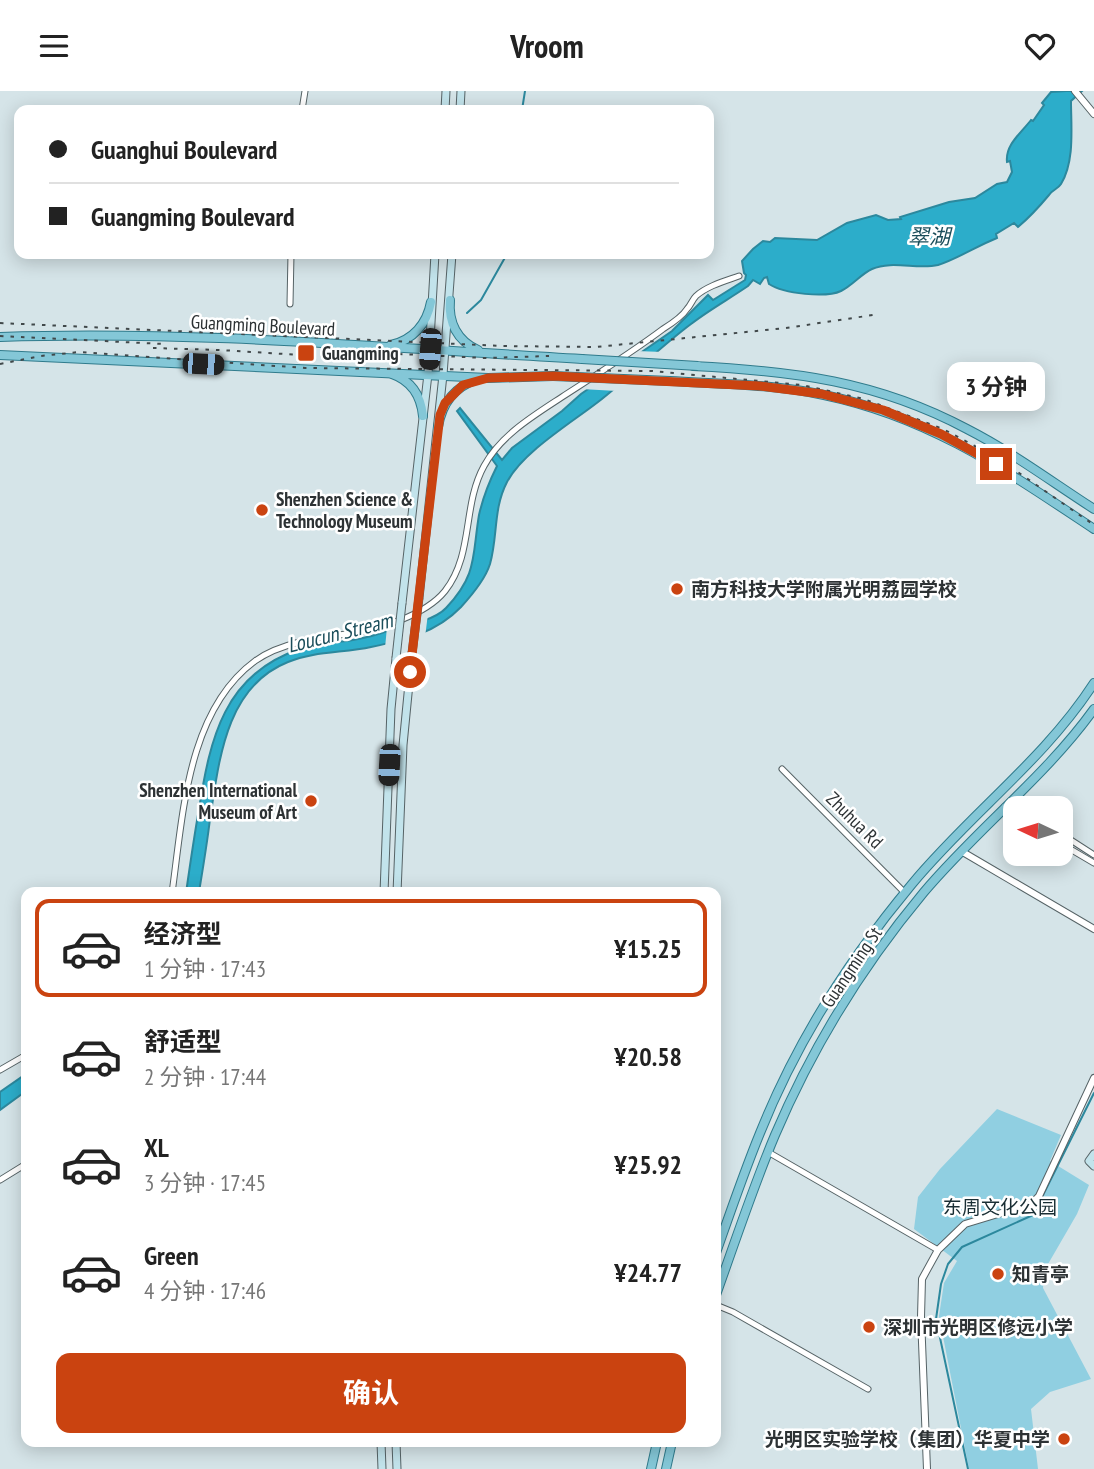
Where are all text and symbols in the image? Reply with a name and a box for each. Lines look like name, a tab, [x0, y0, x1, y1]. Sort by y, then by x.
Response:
text: Vroom	[510, 25, 584, 67]
icon: menu	[35, 27, 73, 65]
icon: heart	[1021, 27, 1059, 65]
text: Guanghui Boulevard	[91, 133, 277, 166]
text: Guangming Boulevard	[91, 200, 295, 233]
water label: 翠湖	[908, 223, 953, 250]
street label: Guangming Boulevard	[190, 309, 336, 341]
car	[419, 327, 442, 371]
place label: Guangming	[322, 341, 399, 365]
marker: Guangming	[296, 343, 316, 363]
car	[182, 352, 225, 376]
callout: 3 分钟	[947, 363, 1045, 411]
text: 3 分钟	[965, 372, 1027, 401]
route end	[980, 448, 1012, 480]
place label: Shenzhen Science & Technology Museum	[276, 487, 413, 533]
marker: Shenzhen Science & Technology Museum	[254, 502, 270, 518]
place label: 南方科技大学附属光明荔园学校	[691, 577, 957, 601]
marker: 南方科技大学附属光明荔园学校	[669, 581, 685, 597]
water label: Loucun Stream	[284, 606, 397, 659]
route start	[394, 656, 426, 688]
car	[378, 743, 401, 787]
place label: Shenzhen International Museum of Art	[139, 778, 297, 824]
street label: Zhuhua Rd	[822, 787, 888, 853]
marker: Shenzhen International Museum of Art	[303, 793, 319, 809]
north arrow	[1003, 796, 1073, 866]
map controls	[1003, 796, 1073, 866]
icon: car	[60, 917, 123, 980]
text: 经济型	[144, 917, 222, 950]
street label: Guangming St	[815, 921, 887, 1012]
text: ¥15.25	[614, 932, 682, 965]
text: 1 分钟 · 17:43	[144, 954, 266, 983]
icon: car	[60, 1025, 123, 1088]
text: 舒适型	[144, 1025, 222, 1058]
text: ¥20.58	[614, 1040, 682, 1073]
text: 2 分钟 · 17:44	[144, 1062, 266, 1091]
text: XL	[144, 1131, 169, 1164]
icon: car	[60, 1133, 123, 1196]
text: ¥25.92	[614, 1148, 682, 1181]
text: 3 分钟 · 17:45	[144, 1168, 266, 1197]
park label: 东周文化公园	[943, 1195, 1057, 1219]
text: Green	[144, 1239, 199, 1272]
icon: car	[60, 1241, 123, 1304]
text: ¥24.77	[614, 1256, 682, 1289]
place label: 知青亭	[1012, 1262, 1069, 1286]
marker: 知青亭	[990, 1266, 1006, 1282]
text: 4 分钟 · 17:46	[144, 1276, 266, 1305]
place label: 深圳市光明区修远小学	[883, 1315, 1073, 1339]
marker: 深圳市光明区修远小学	[861, 1319, 877, 1335]
button: 确认	[56, 1353, 686, 1433]
place label: 光明区实验学校（集团）华夏中学	[765, 1427, 1050, 1451]
marker: 光明区实验学校（集团）华夏中学	[1056, 1431, 1072, 1447]

